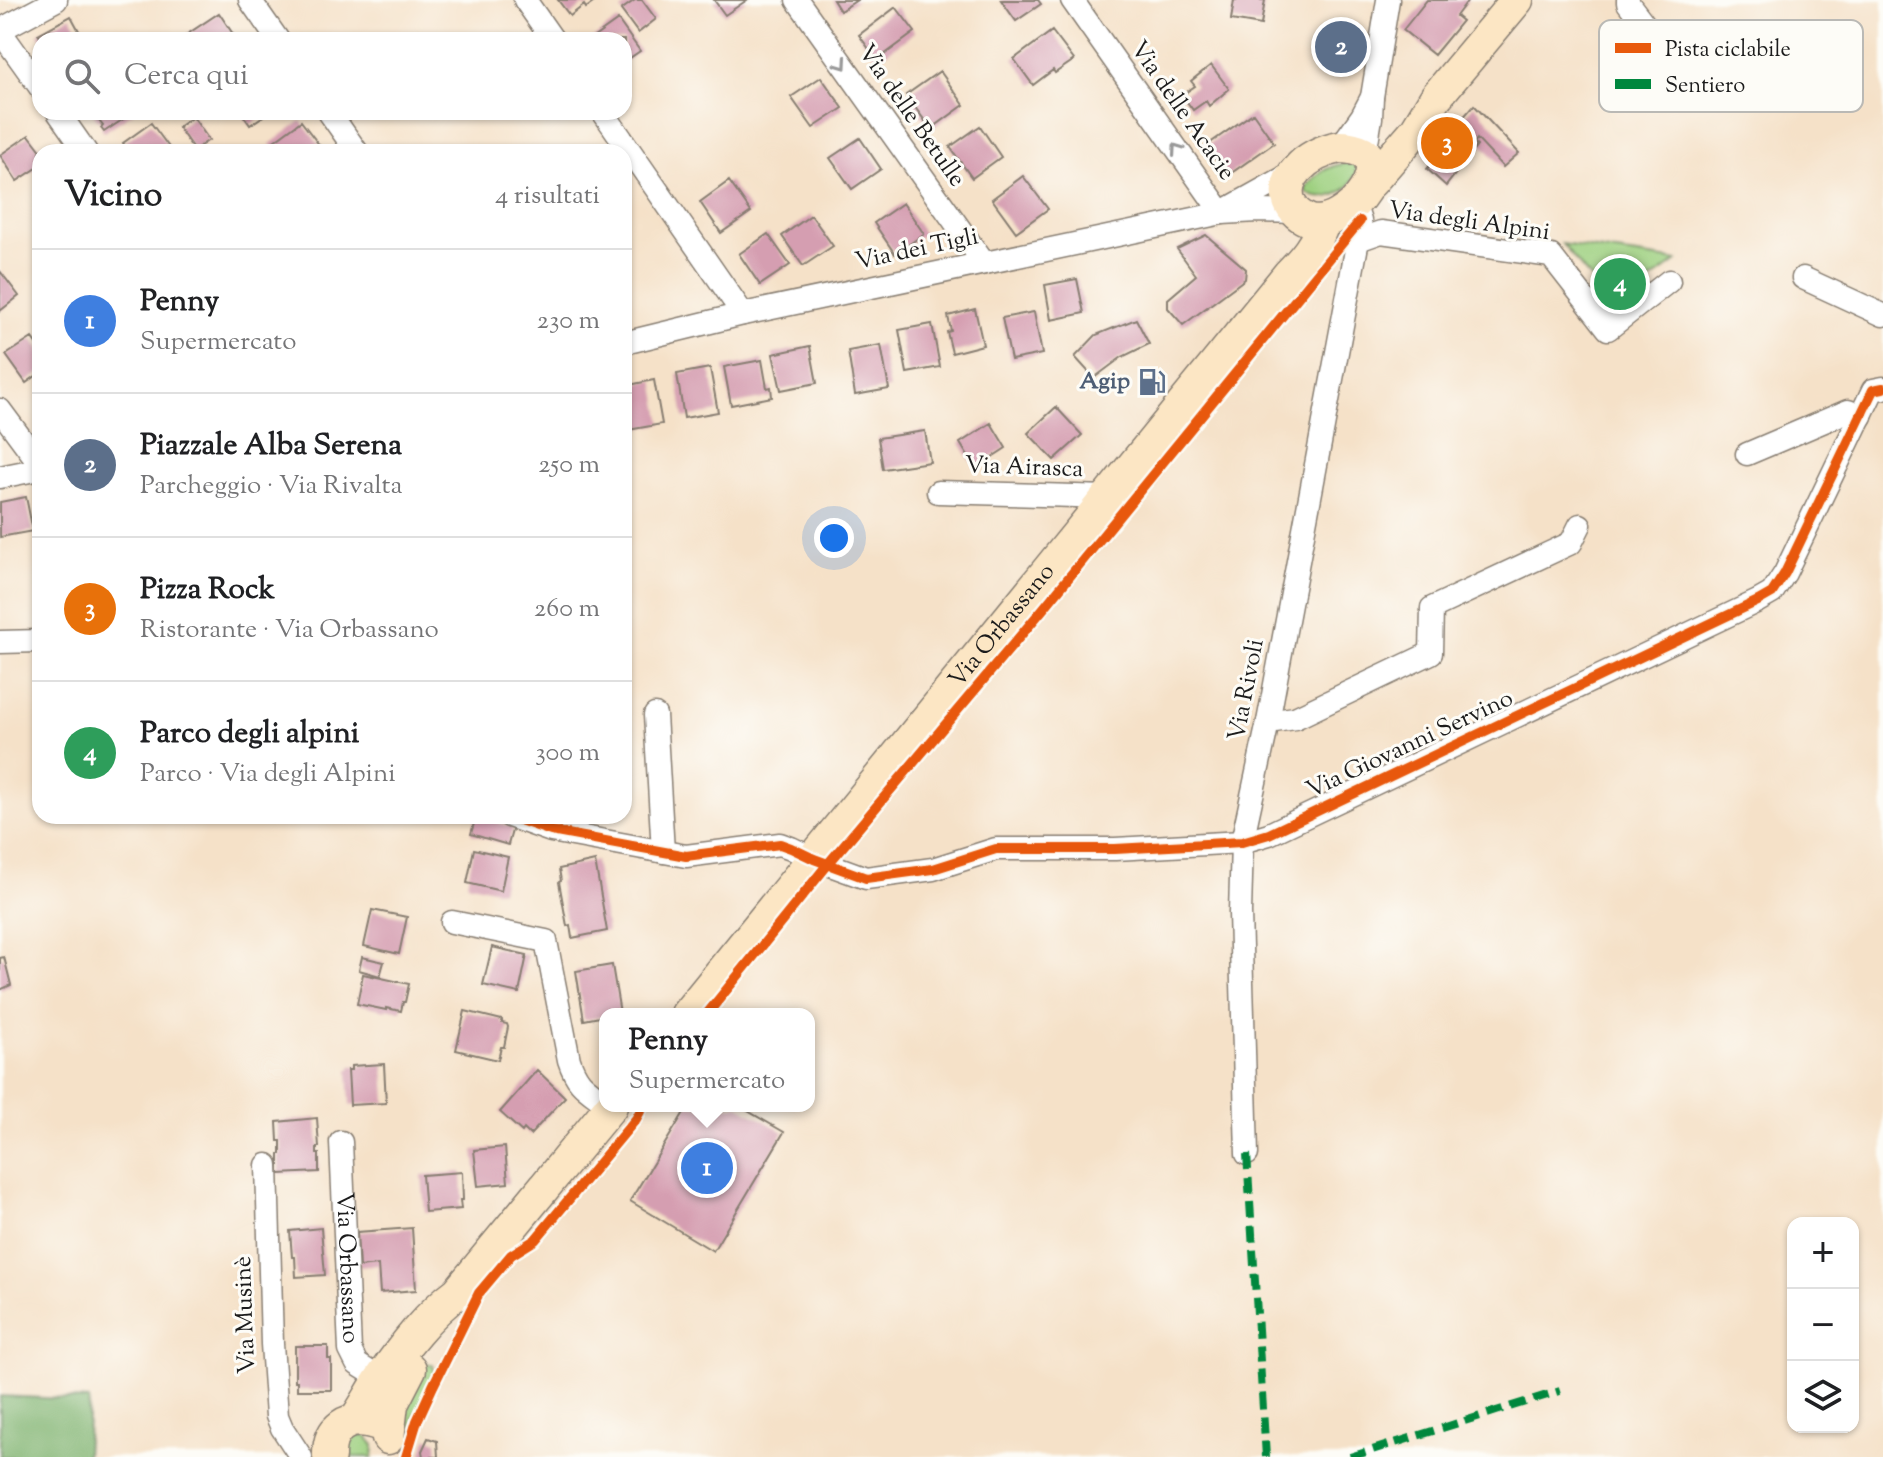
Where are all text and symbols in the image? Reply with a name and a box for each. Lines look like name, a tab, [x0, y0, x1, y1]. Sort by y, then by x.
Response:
pin: 2	[1315, 17, 1367, 77]
legend	[1599, 20, 1863, 112]
search box	[32, 32, 632, 120]
street label: Via delle Acacie	[1121, 34, 1243, 188]
text: Pista ciclabile	[1665, 35, 1791, 67]
street label: Via delle Betulle	[849, 38, 973, 194]
icon: search	[60, 54, 104, 98]
text: Cerca qui	[124, 55, 249, 98]
one-way arrow	[832, 55, 847, 69]
text: Sentiero	[1665, 71, 1745, 103]
pin: 3	[1421, 113, 1473, 173]
one-way arrow	[1172, 143, 1187, 158]
text: Vicino	[64, 172, 162, 221]
text: 4 risultati	[495, 178, 600, 215]
street label: Via degli Alpini	[1386, 194, 1552, 250]
street label: Via dei Tigli	[852, 220, 982, 280]
pin: 4	[1594, 254, 1646, 314]
text: Penny	[140, 281, 219, 324]
text: 1	[86, 303, 94, 340]
text: 230 m	[537, 303, 600, 340]
text: Supermercato	[140, 324, 296, 361]
place label: Agip	[1079, 365, 1130, 399]
fuel station icon: Agip	[1137, 367, 1167, 397]
text: Piazzale Alba Serena	[140, 425, 402, 468]
text: 2	[84, 447, 96, 484]
text: 250 m	[538, 447, 600, 484]
street label: Via Airasca	[964, 449, 1084, 487]
text: Parcheggio · Via Rivalta	[140, 468, 403, 505]
your location	[814, 518, 854, 558]
street label: Via Orbassano	[942, 557, 1064, 696]
text: Pizza Rock	[140, 569, 275, 612]
text: 3	[85, 591, 95, 628]
text: 260 m	[534, 591, 600, 628]
text: Ristorante · Via Orbassano	[140, 612, 439, 649]
street label: Via Rivoli	[1220, 636, 1274, 744]
street label: Via Giovanni Servino	[1301, 682, 1519, 808]
text: Parco degli alpini	[140, 713, 359, 756]
text: 4	[83, 735, 97, 772]
text: 300 m	[535, 735, 600, 772]
text: Parco · Via degli Alpini	[140, 756, 396, 793]
popup	[599, 1008, 815, 1112]
text: Penny	[629, 1020, 708, 1063]
text: Supermercato	[629, 1063, 785, 1100]
pin: 1	[681, 1138, 733, 1198]
street label: Via Orbassano	[326, 1191, 367, 1344]
map controls	[1787, 1217, 1859, 1433]
button: +	[1787, 1217, 1859, 1289]
street label: Via Musinè	[227, 1256, 265, 1374]
button: −	[1787, 1289, 1859, 1361]
button: layers	[1787, 1361, 1859, 1433]

